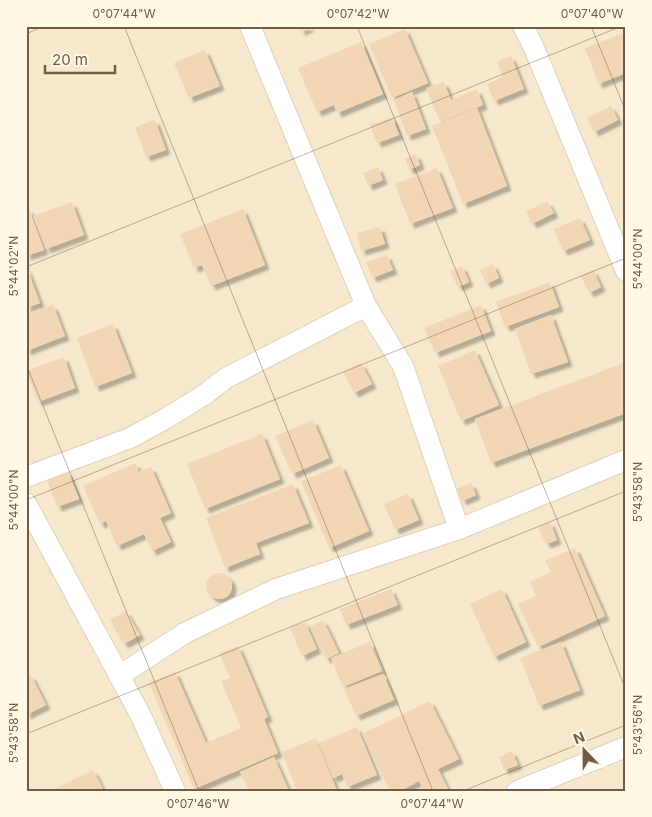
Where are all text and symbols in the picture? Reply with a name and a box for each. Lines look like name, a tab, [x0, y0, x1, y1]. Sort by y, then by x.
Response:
text: 0°07'44"W	[93, 6, 156, 21]
text: 0°07'42"W	[327, 6, 389, 21]
text: 0°07'40"W	[561, 6, 624, 21]
scale bar	[45, 42, 115, 74]
text: 20 m	[52, 50, 88, 69]
text: 5°44'00"N	[630, 228, 645, 290]
text: 5°44'02"N	[6, 236, 21, 296]
text: 5°43'58"N	[630, 462, 645, 522]
text: 5°44'00"N	[6, 469, 21, 531]
text: 5°43'56"N	[630, 695, 645, 755]
text: 5°43'58"N	[6, 703, 21, 763]
north arrow	[560, 724, 610, 774]
text: N	[571, 728, 587, 747]
text: 0°07'46"W	[167, 796, 229, 811]
text: 0°07'44"W	[401, 796, 464, 811]

